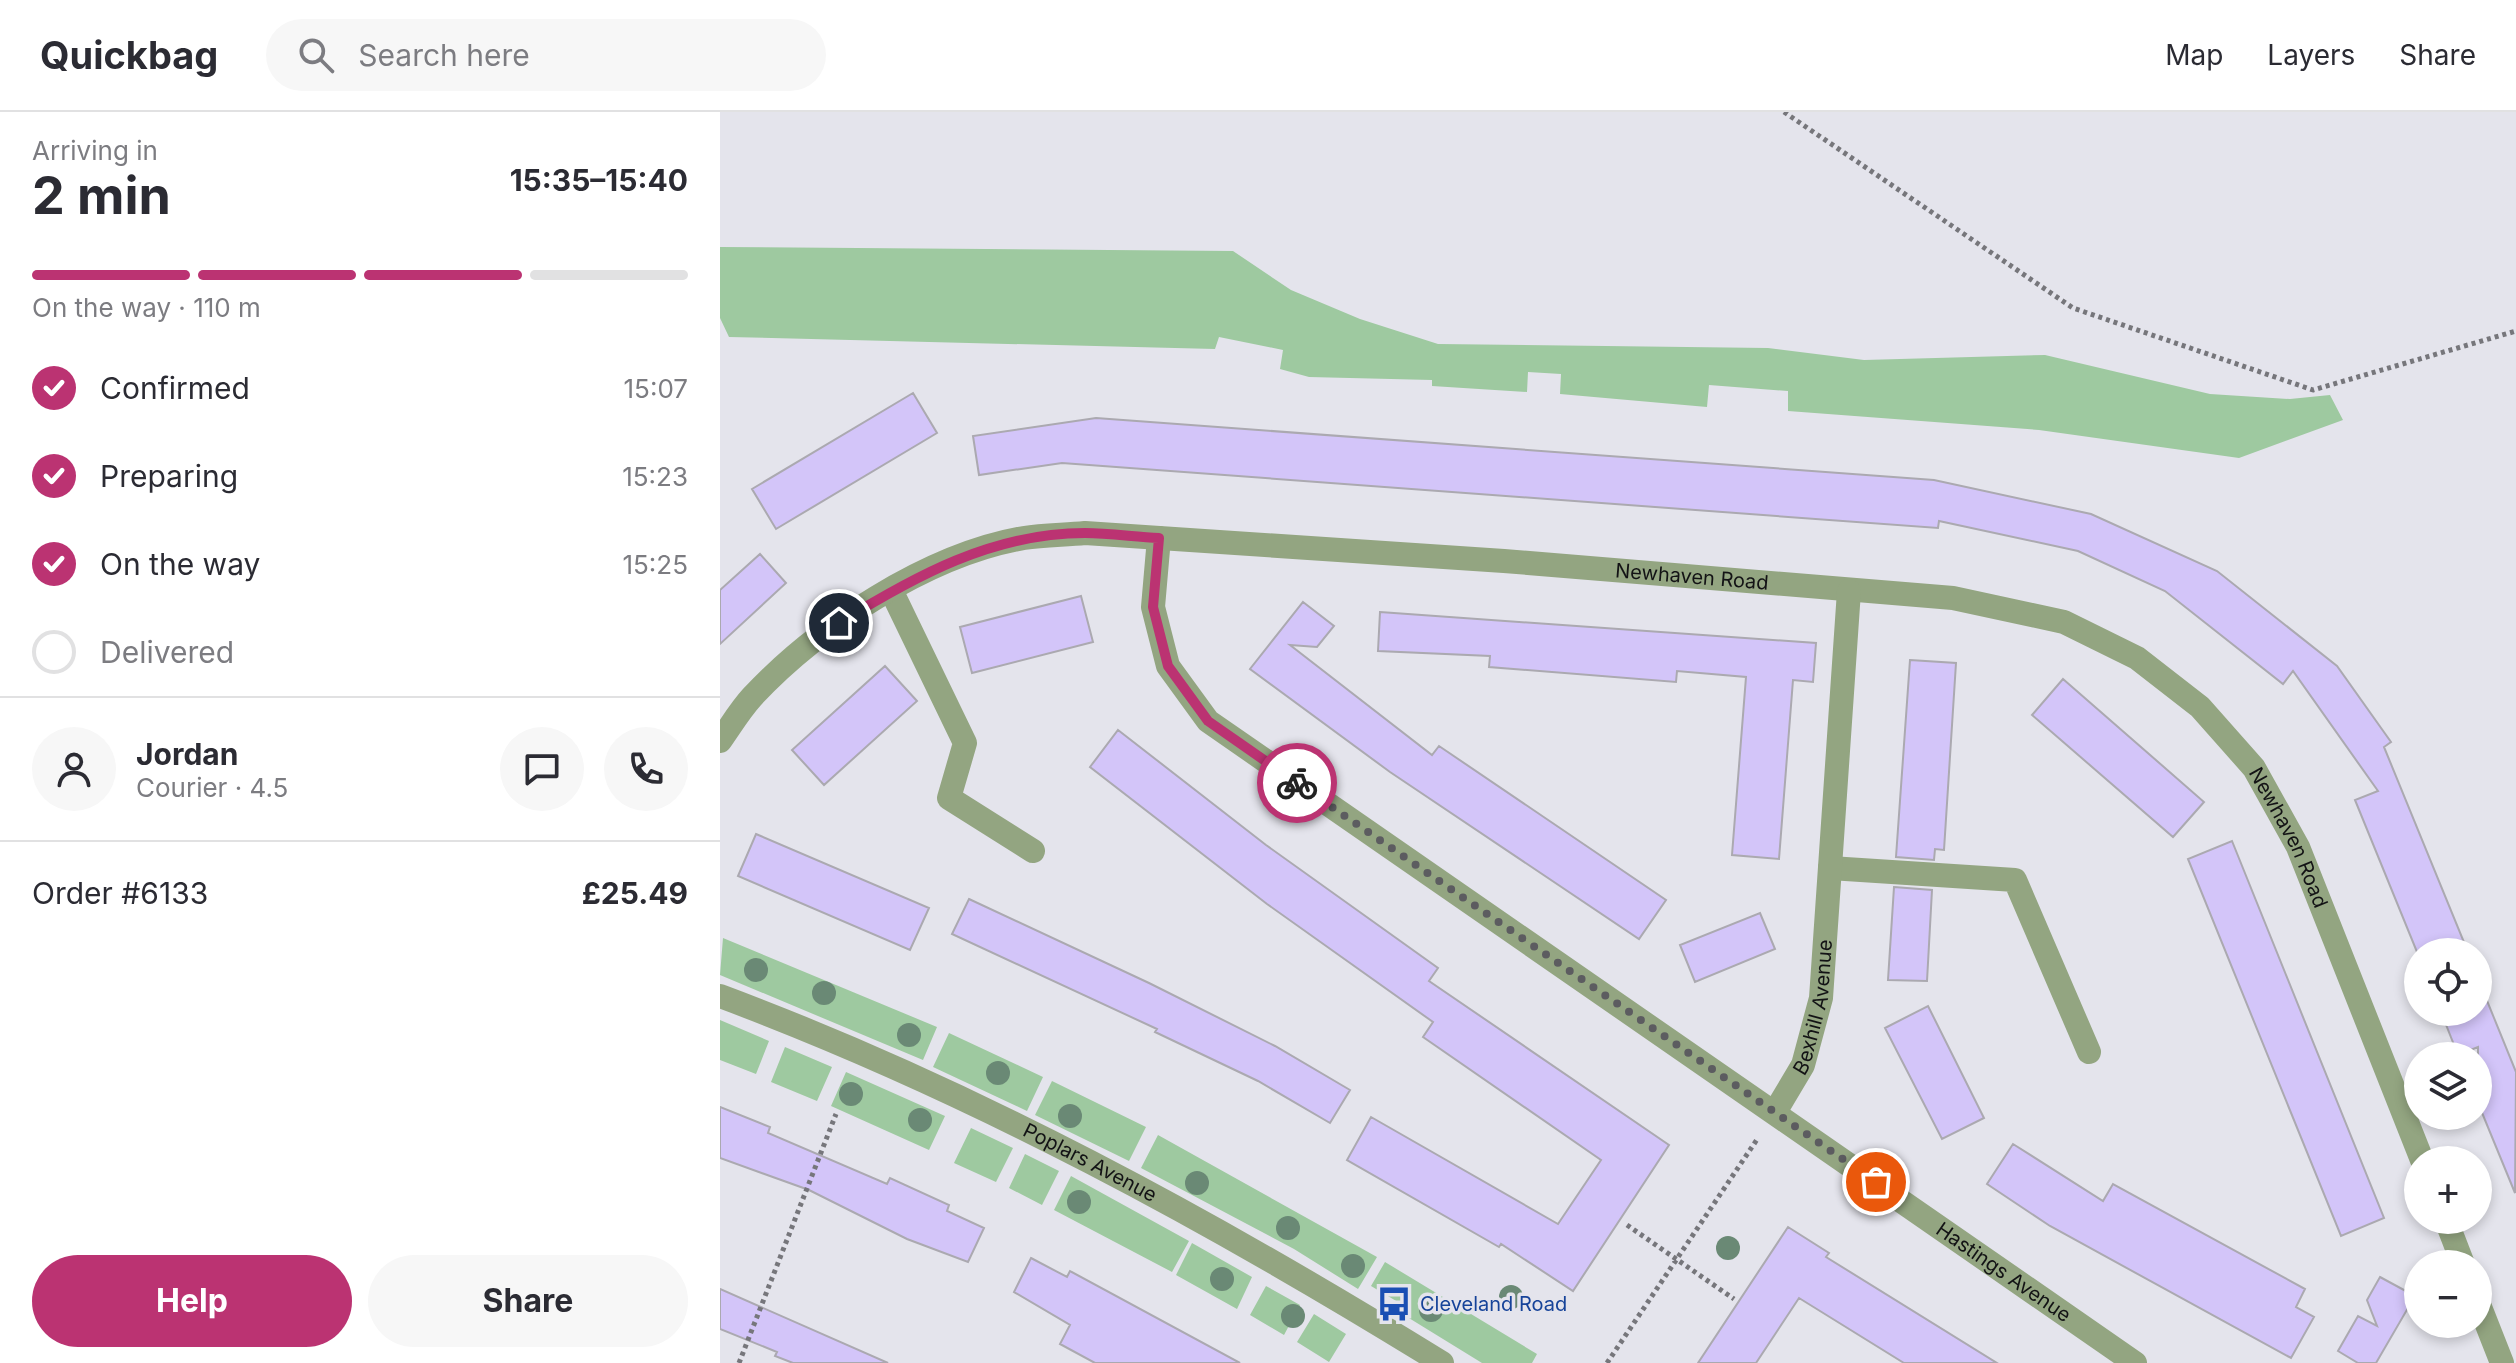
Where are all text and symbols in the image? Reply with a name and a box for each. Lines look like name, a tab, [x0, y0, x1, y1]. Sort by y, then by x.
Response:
search box	[266, 19, 826, 91]
text: Quickbag	[40, 32, 218, 78]
icon: search	[294, 33, 338, 77]
text: Search here	[358, 37, 530, 73]
text: Map	[2165, 38, 2223, 72]
text: Layers	[2267, 38, 2355, 72]
text: Share	[2399, 38, 2476, 72]
text: Arriving in	[32, 135, 158, 166]
text: 15:35–15:40	[510, 162, 688, 198]
text: 2 min	[32, 164, 171, 227]
text: On the way · 110 m	[32, 292, 261, 323]
icon: check	[32, 366, 76, 410]
text: Confirmed	[100, 370, 250, 406]
text: 15:07	[624, 373, 688, 404]
icon: check	[32, 454, 76, 498]
text: Preparing	[100, 458, 238, 494]
text: 15:23	[622, 461, 688, 492]
icon: check	[32, 542, 76, 586]
text: On the way	[100, 546, 260, 582]
text: 15:25	[622, 549, 688, 580]
street label: Newhaven Road	[1614, 558, 1770, 595]
pin	[805, 589, 873, 657]
icon: home	[817, 601, 861, 645]
text: Delivered	[100, 634, 234, 670]
button: person	[32, 727, 116, 811]
button: chat	[500, 727, 584, 811]
button: phone	[604, 727, 688, 811]
text: Jordan	[136, 736, 238, 772]
courier	[1257, 743, 1337, 823]
icon: bike	[1275, 761, 1319, 805]
street label: Newhaven Road	[2244, 763, 2333, 911]
text: Courier · 4.5	[136, 772, 288, 803]
text: Order #6133	[32, 875, 208, 911]
text: £25.49	[582, 875, 688, 911]
map controls	[2404, 938, 2492, 1338]
button: locate	[2404, 938, 2492, 1026]
street label: Bexhill Avenue	[1788, 939, 1837, 1079]
button: layers	[2404, 1042, 2492, 1130]
street label: Poplars Avenue	[1019, 1118, 1161, 1207]
button: +	[2404, 1146, 2492, 1234]
pin	[1842, 1148, 1910, 1216]
icon: bag	[1854, 1160, 1898, 1204]
street label: Hastings Avenue	[1932, 1217, 2076, 1327]
button: −	[2404, 1250, 2492, 1338]
button: Help	[32, 1255, 352, 1347]
button: Share	[368, 1255, 688, 1347]
bus stop icon: Cleveland Road	[1375, 1285, 1413, 1323]
place label: Cleveland Road	[1420, 1292, 1567, 1316]

